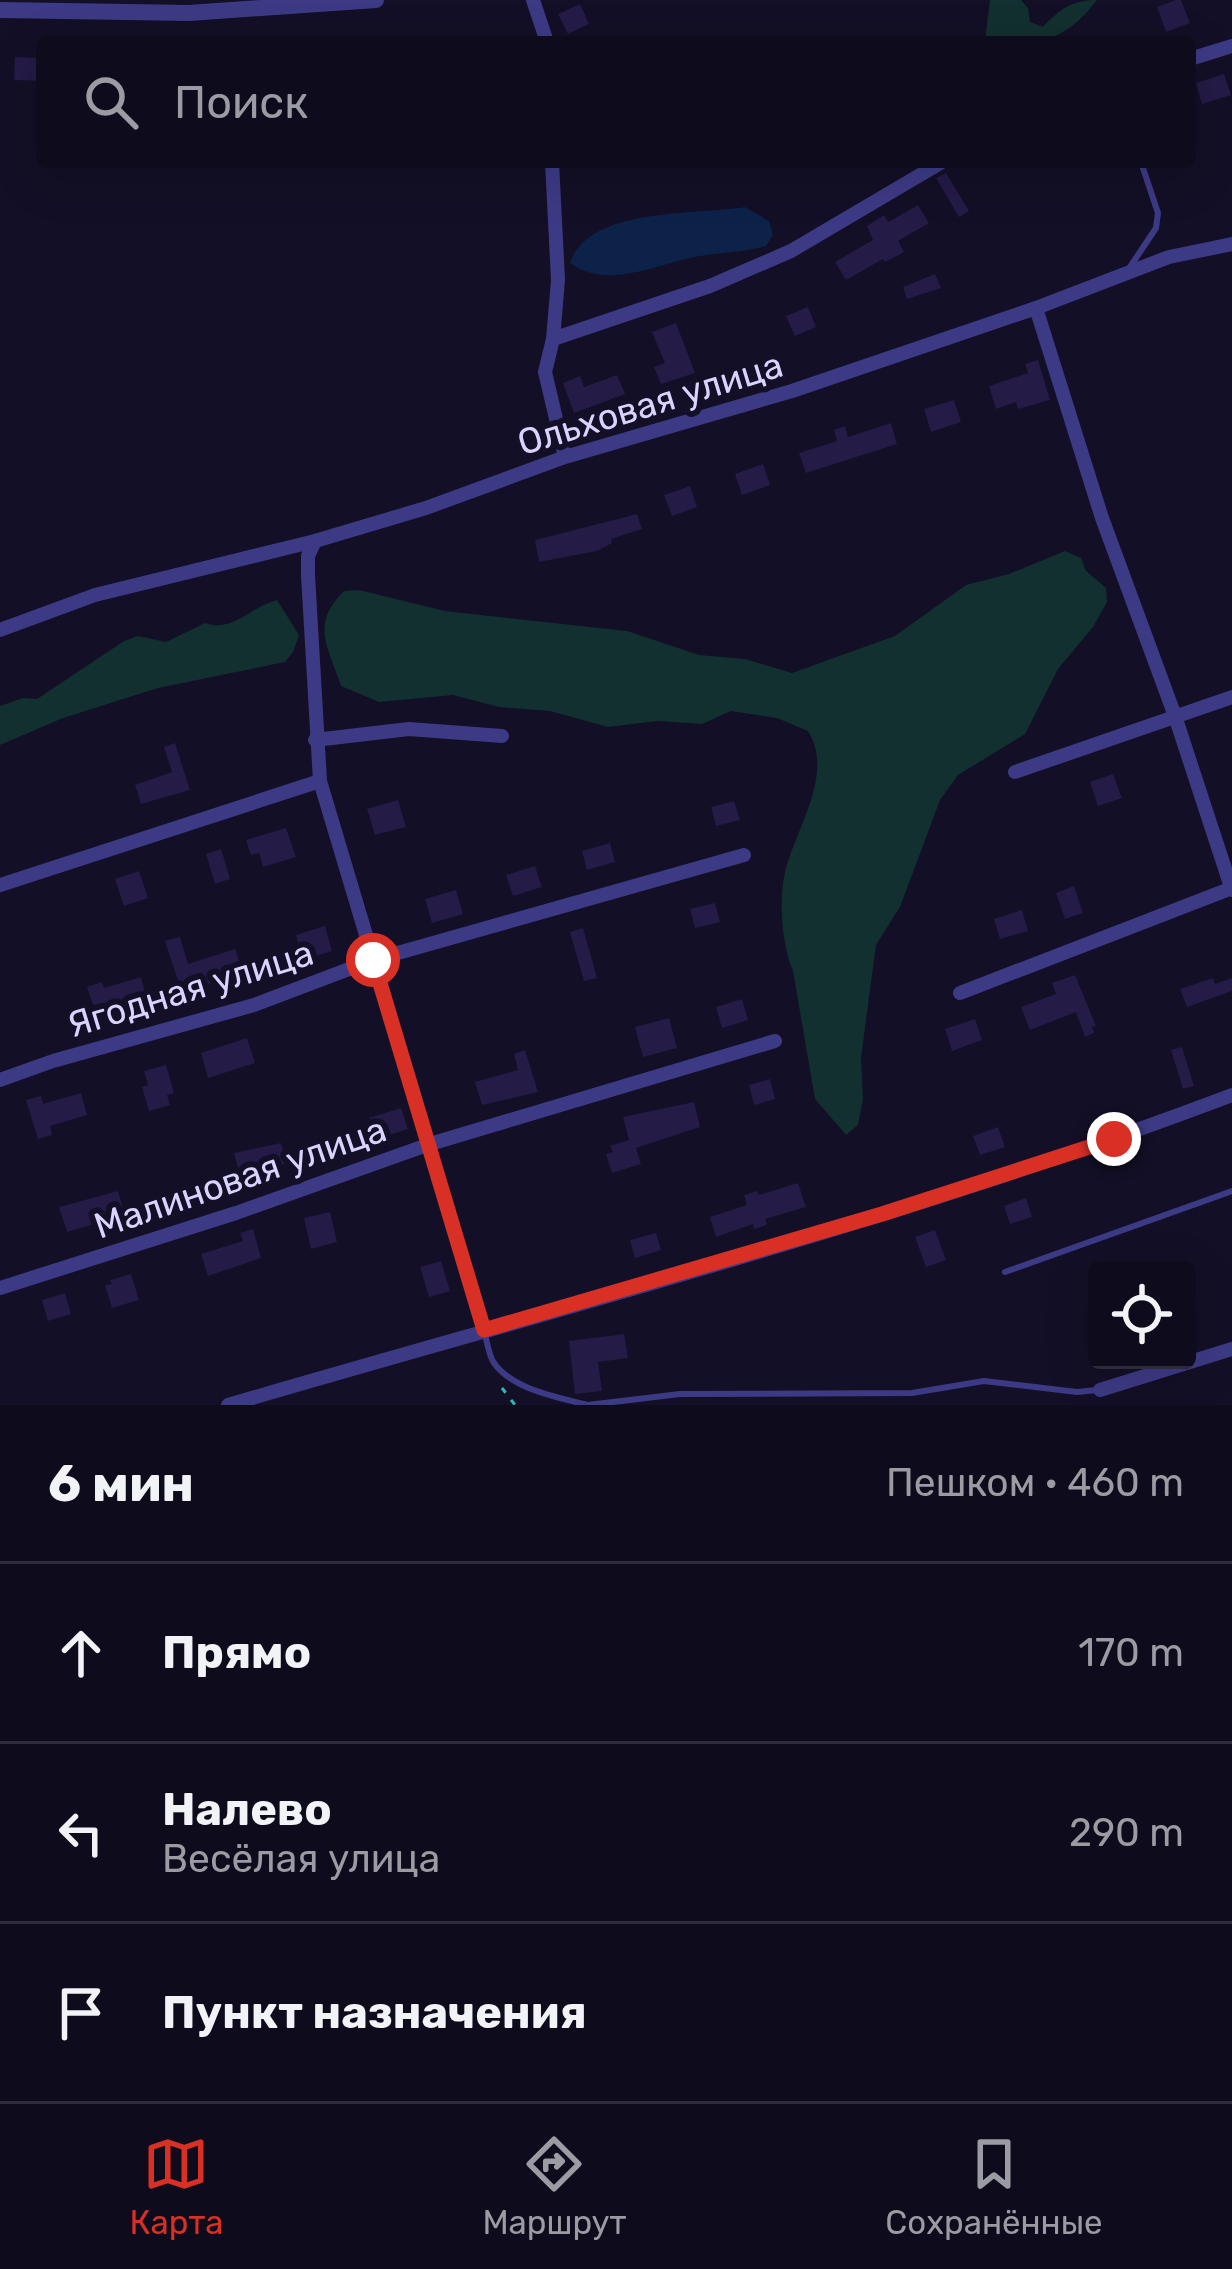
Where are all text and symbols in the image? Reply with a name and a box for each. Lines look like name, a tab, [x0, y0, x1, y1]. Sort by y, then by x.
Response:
search box	[36, 36, 1196, 168]
icon: search	[78, 69, 144, 135]
text: Поиск	[174, 76, 308, 129]
street label: Ольховая улица	[512, 343, 788, 464]
street label: Ягодная улица	[62, 931, 318, 1046]
route start	[346, 933, 400, 987]
street label: Малиновая улица	[89, 1107, 392, 1248]
route end	[1087, 1112, 1141, 1166]
map controls	[1088, 1261, 1196, 1369]
button: locate	[1088, 1261, 1196, 1369]
text: 6 мин	[48, 1453, 194, 1514]
text: Пешком · 460 m	[886, 1460, 1184, 1506]
icon: ahead	[48, 1620, 114, 1686]
text: Прямо	[162, 1626, 311, 1679]
text: 170 m	[1078, 1630, 1184, 1676]
text: Налево	[162, 1783, 332, 1836]
icon: left	[48, 1800, 114, 1866]
text: 290 m	[1069, 1810, 1184, 1856]
text: Весёлая улица	[162, 1836, 440, 1882]
icon: arrive	[48, 1980, 114, 2046]
text: Пункт назначения	[162, 1986, 587, 2039]
tab: Карта	[129, 2131, 224, 2242]
tab: Маршрут	[482, 2131, 626, 2242]
tab: Сохранённые	[885, 2131, 1103, 2242]

